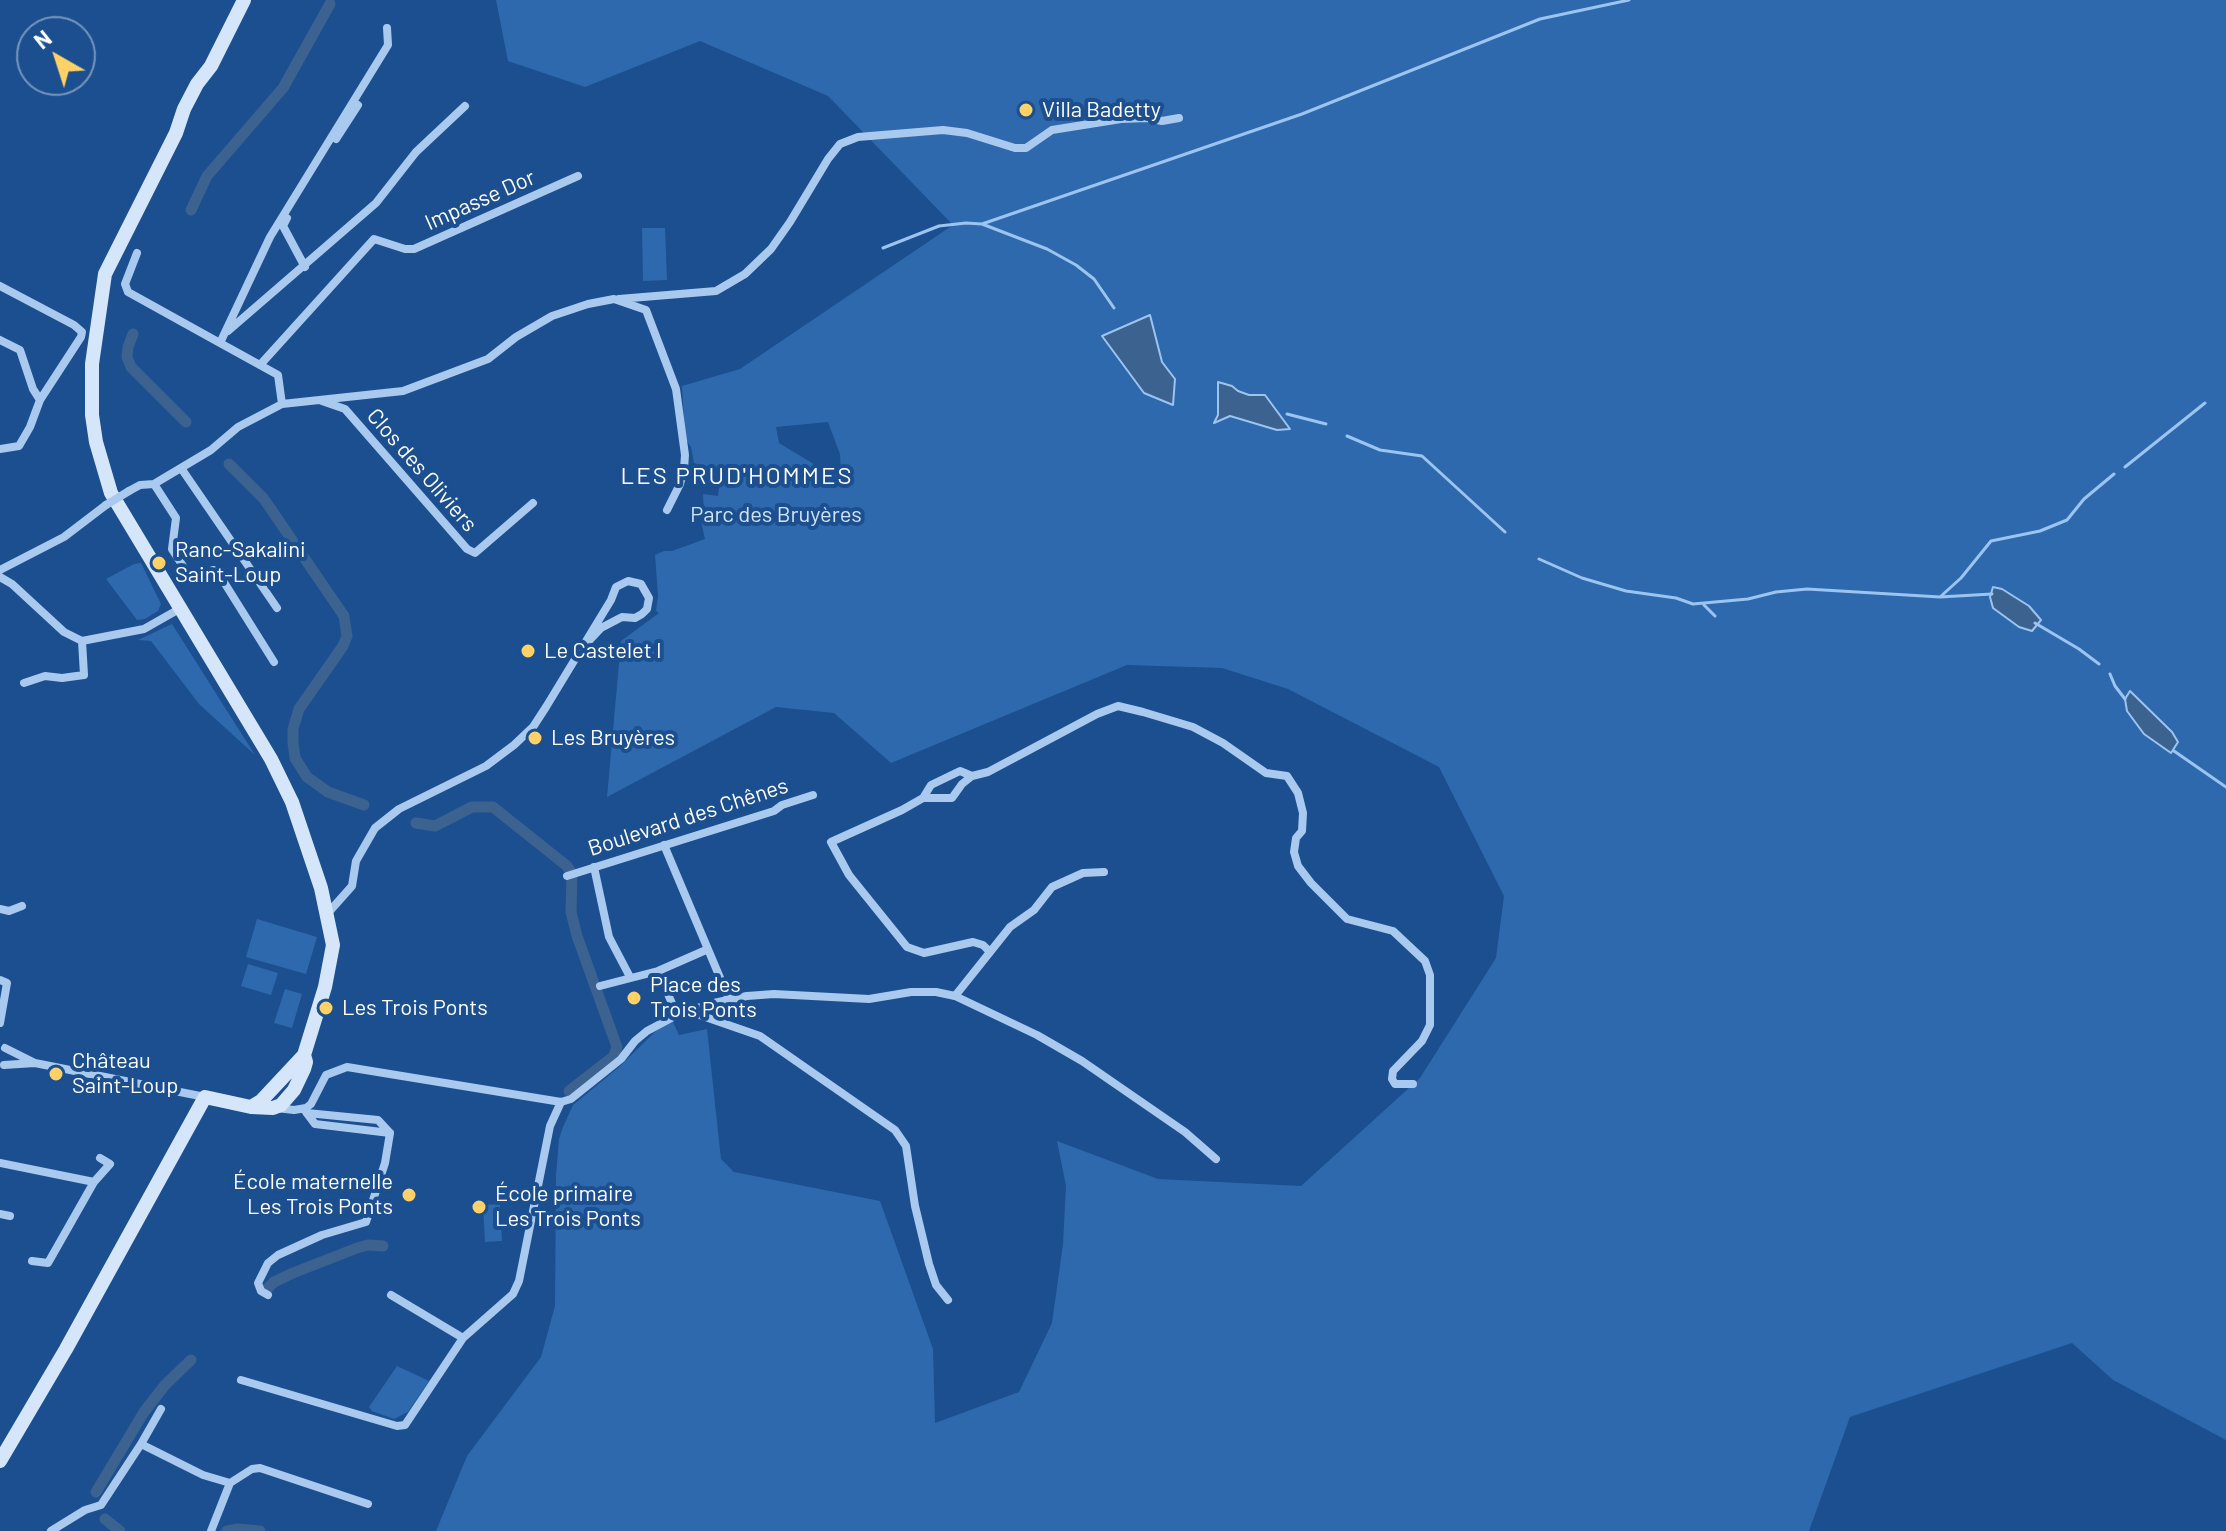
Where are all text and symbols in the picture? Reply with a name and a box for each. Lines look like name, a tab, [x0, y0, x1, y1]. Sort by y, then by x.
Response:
north arrow	[16, 16, 96, 96]
text: N	[28, 24, 56, 54]
place label: Villa Badetty	[1042, 97, 1161, 123]
marker: Villa Badetty	[1017, 101, 1035, 119]
street label: Impasse Dor	[421, 164, 539, 236]
street label: Clos des Oliviers	[361, 403, 483, 537]
district label: LES PRUD'HOMMES	[621, 462, 853, 490]
park label: Parc des Bruyères	[690, 502, 862, 528]
place label: Ranc-Sakalini Saint-Loup	[175, 537, 306, 588]
marker: Ranc-Sakalini Saint-Loup	[150, 554, 168, 572]
place label: Le Castelet I	[544, 638, 662, 664]
marker: Le Castelet I	[519, 642, 537, 660]
place label: Les Bruyères	[551, 725, 675, 751]
marker: Les Bruyères	[526, 729, 544, 747]
street label: Boulevard des Chênes	[585, 772, 791, 862]
place label: Place des Trois Ponts	[650, 972, 757, 1024]
marker: Place des Trois Ponts	[625, 989, 643, 1007]
place label: Les Trois Ponts	[342, 995, 488, 1021]
marker: Les Trois Ponts	[317, 999, 335, 1017]
place label: Château Saint-Loup	[72, 1048, 178, 1100]
marker: Château Saint-Loup	[47, 1065, 65, 1083]
place label: École maternelle Les Trois Ponts	[233, 1169, 393, 1220]
place label: École primaire Les Trois Ponts	[495, 1181, 641, 1232]
marker: École maternelle Les Trois Ponts	[400, 1186, 418, 1204]
marker: École primaire Les Trois Ponts	[470, 1198, 488, 1216]

